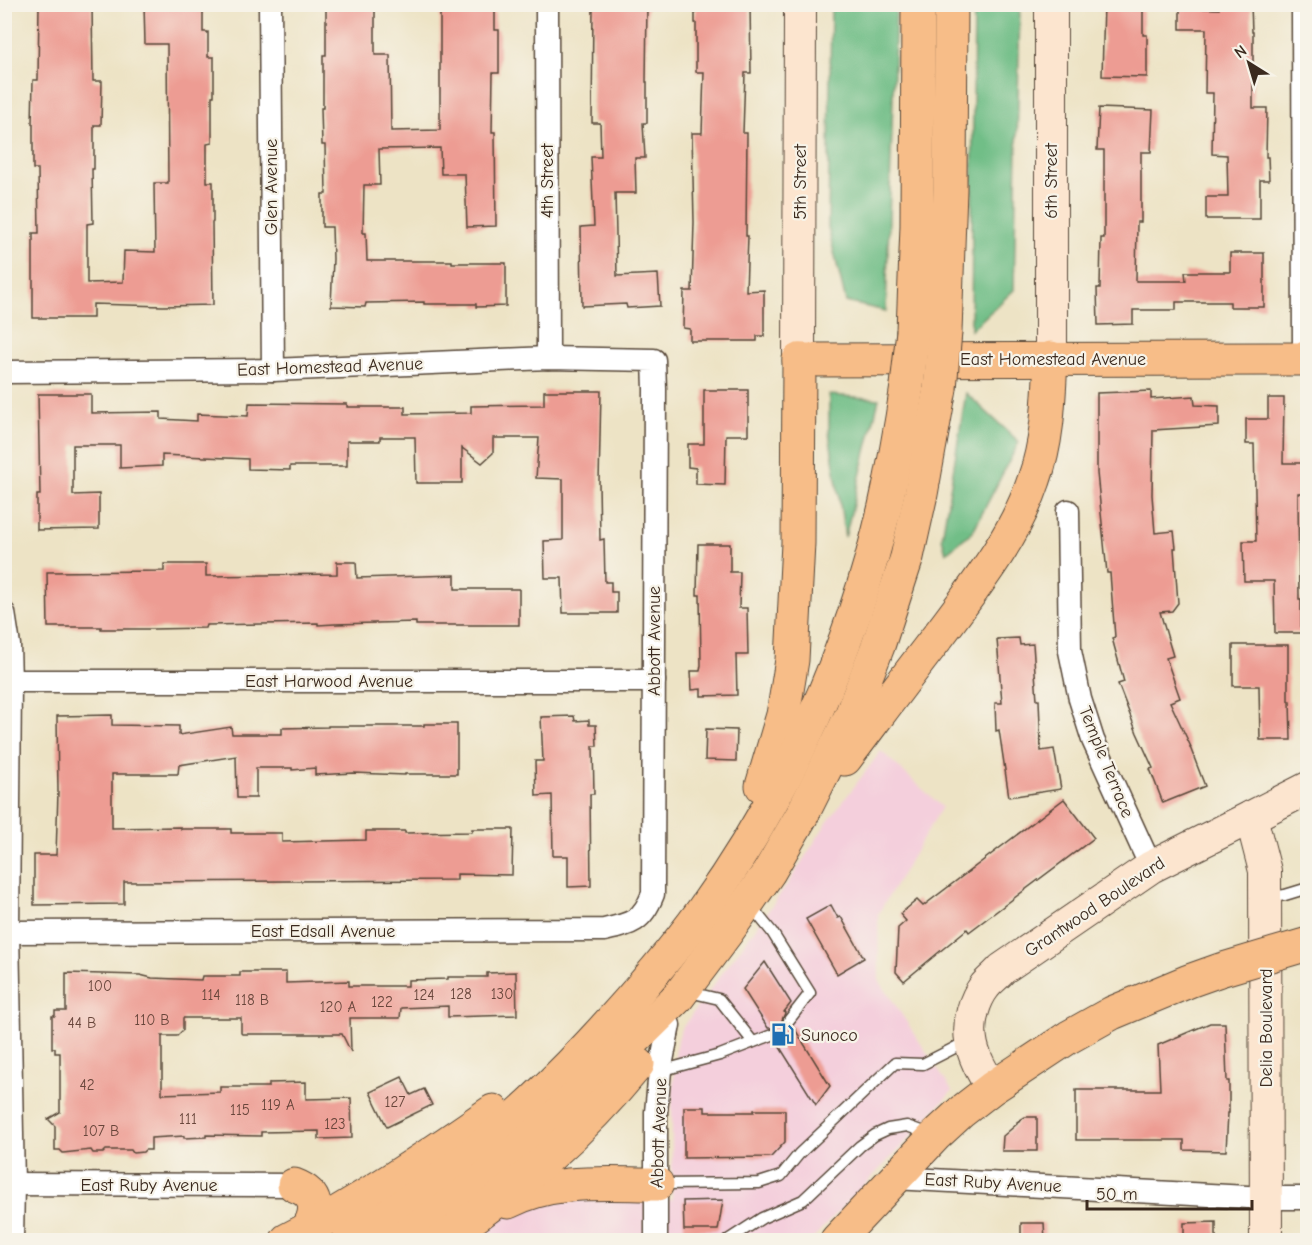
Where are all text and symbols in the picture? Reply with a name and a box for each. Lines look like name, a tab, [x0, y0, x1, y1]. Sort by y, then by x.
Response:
north arrow	[1219, 33, 1279, 93]
text: N	[1231, 41, 1250, 62]
street label: Glen Avenue	[261, 139, 282, 235]
street label: 6th Street	[1041, 142, 1062, 219]
street label: 4th Street	[537, 143, 558, 218]
street label: 5th Street	[790, 143, 811, 220]
street label: East Homestead Avenue	[960, 349, 1146, 370]
street label: East Homestead Avenue	[237, 353, 423, 381]
street label: Abbott Avenue	[644, 586, 665, 696]
street label: East Harwood Avenue	[245, 671, 413, 692]
street label: Temple Terrace	[1074, 703, 1138, 821]
street label: Grantwood Boulevard	[1021, 852, 1169, 962]
street label: East Edsall Avenue	[251, 921, 395, 942]
street label: Delia Boulevard	[1256, 968, 1277, 1088]
house number: 100	[88, 977, 112, 995]
house number: 128	[450, 985, 472, 1003]
house number: 130	[491, 985, 513, 1003]
house number: 114	[201, 986, 221, 1004]
house number: 124	[414, 986, 434, 1004]
house number: 118 B	[235, 991, 269, 1009]
house number: 122	[371, 993, 393, 1011]
house number: 120 A	[320, 998, 357, 1016]
house number: 110 B	[134, 1011, 170, 1029]
house number: 44 B	[68, 1014, 96, 1032]
fuel station icon: Sunoco	[770, 1022, 796, 1048]
place label: Sunoco	[801, 1025, 858, 1046]
house number: 42	[79, 1076, 95, 1094]
street label: Abbott Avenue	[647, 1078, 671, 1188]
house number: 127	[385, 1093, 405, 1111]
house number: 119 A	[261, 1096, 295, 1114]
house number: 115	[230, 1101, 250, 1119]
house number: 111	[179, 1110, 197, 1128]
house number: 123	[324, 1115, 346, 1133]
house number: 107 B	[83, 1122, 119, 1140]
street label: East Ruby Avenue	[924, 1169, 1062, 1197]
scale bar	[1087, 1173, 1252, 1211]
street label: East Ruby Avenue	[80, 1175, 218, 1196]
text: 50 m	[1096, 1184, 1138, 1205]

